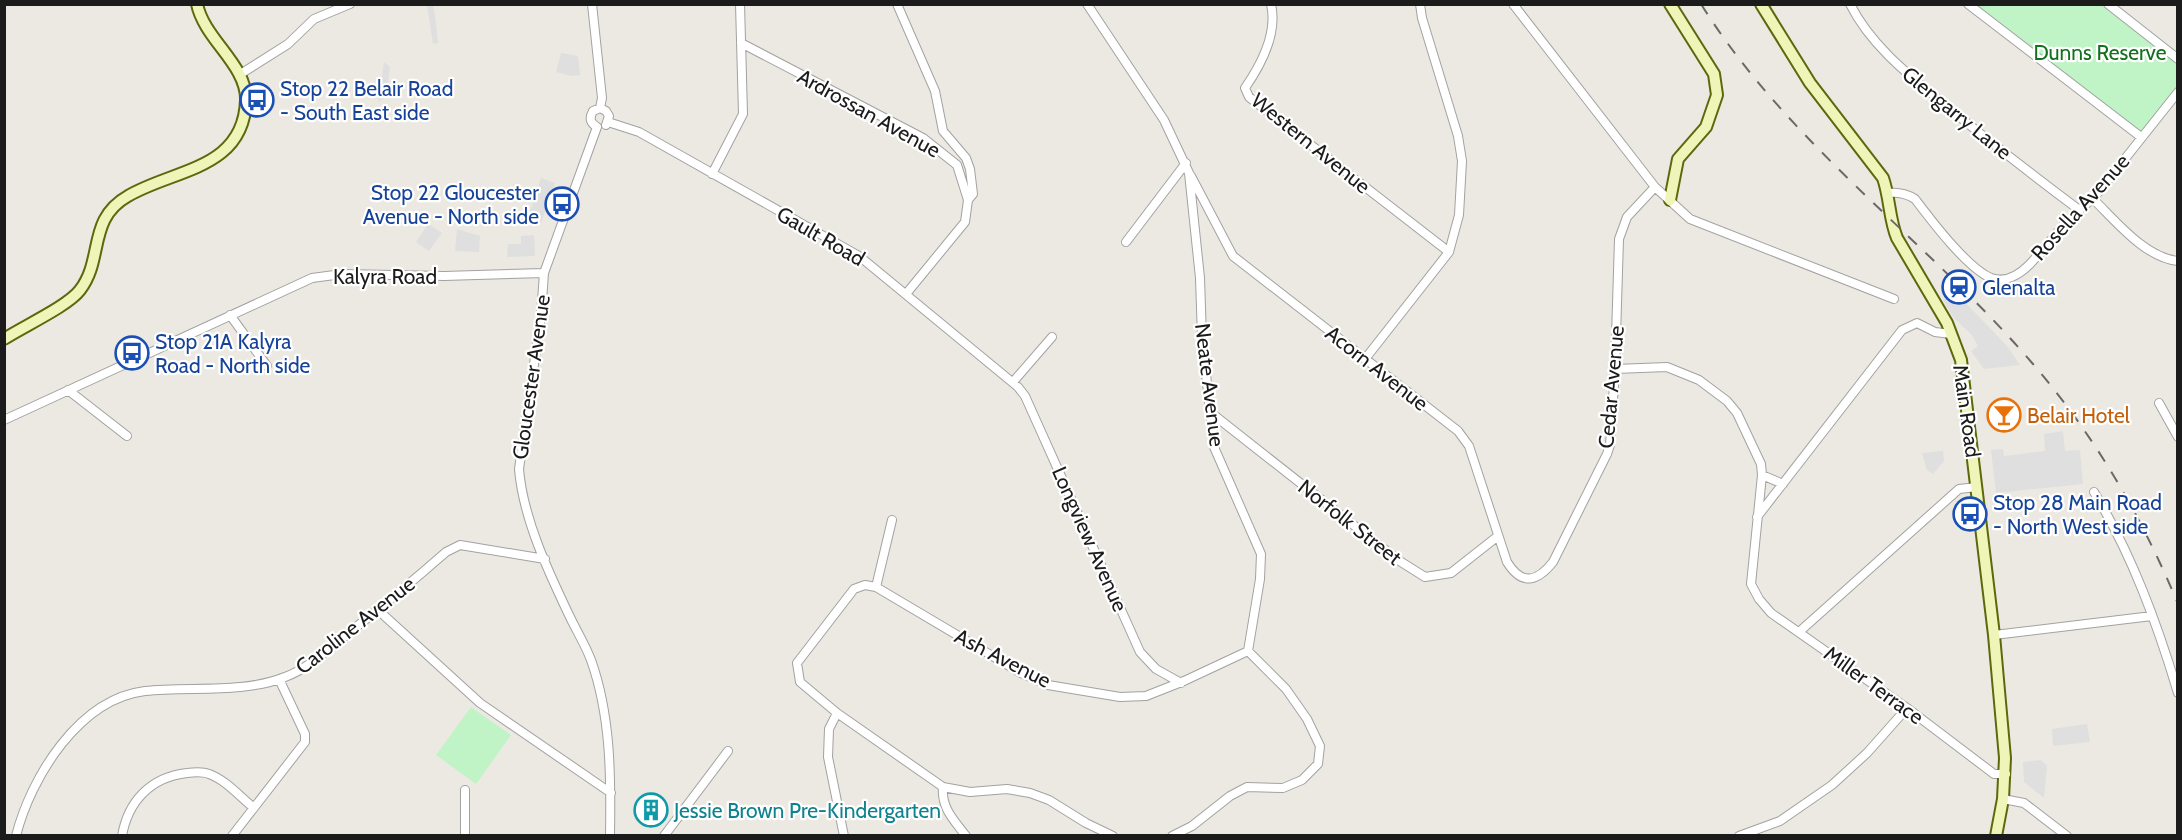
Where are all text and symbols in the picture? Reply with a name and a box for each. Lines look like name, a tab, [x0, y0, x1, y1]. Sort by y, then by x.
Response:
park label: Dunns Reserve	[2033, 40, 2167, 65]
street label: Glengarry Lane	[1897, 61, 2017, 165]
street label: Ardrossan Avenue	[793, 63, 945, 163]
place label: Stop 22 Belair Road - South East side	[280, 76, 453, 125]
bus stop icon: Stop 22 Belair Road - South East side	[239, 82, 275, 118]
street label: Western Avenue	[1246, 87, 1376, 199]
street label: Rosella Avenue	[2026, 148, 2134, 265]
place label: Stop 22 Gloucester Avenue - North side	[363, 180, 539, 229]
bus stop icon: Stop 22 Gloucester Avenue - North side	[544, 186, 580, 222]
street label: Gault Road	[773, 201, 869, 271]
street label: Kalyra Road	[333, 264, 437, 289]
station icon: Glenalta	[1941, 269, 1977, 305]
place label: Glenalta	[1982, 275, 2055, 300]
street label: Gloucester Avenue	[507, 293, 555, 461]
street label: Acorn Avenue	[1321, 320, 1433, 416]
street label: Neate Avenue	[1190, 322, 1230, 448]
street label: Cedar Avenue	[1593, 324, 1629, 449]
place label: Stop 21A Kalyra Road - North side	[155, 329, 311, 378]
bus stop icon: Stop 21A Kalyra Road - North side	[114, 335, 150, 371]
street label: Main Road	[1948, 363, 1986, 459]
bar icon: Belair Hotel	[1986, 397, 2022, 433]
place label: Belair Hotel	[2027, 403, 2130, 428]
street label: Longview Avenue	[1047, 463, 1133, 616]
street label: Norfolk Street	[1293, 474, 1407, 570]
place label: Stop 28 Main Road - North West side	[1993, 490, 2162, 539]
bus stop icon: Stop 28 Main Road - North West side	[1952, 496, 1988, 532]
street label: Caroline Avenue	[291, 571, 420, 679]
street label: Ash Avenue	[951, 623, 1055, 693]
street label: Miller Terrace	[1819, 641, 1929, 730]
building icon: Jessie Brown Pre-Kindergarten	[633, 792, 669, 828]
place label: Jessie Brown Pre-Kindergarten	[673, 798, 941, 823]

